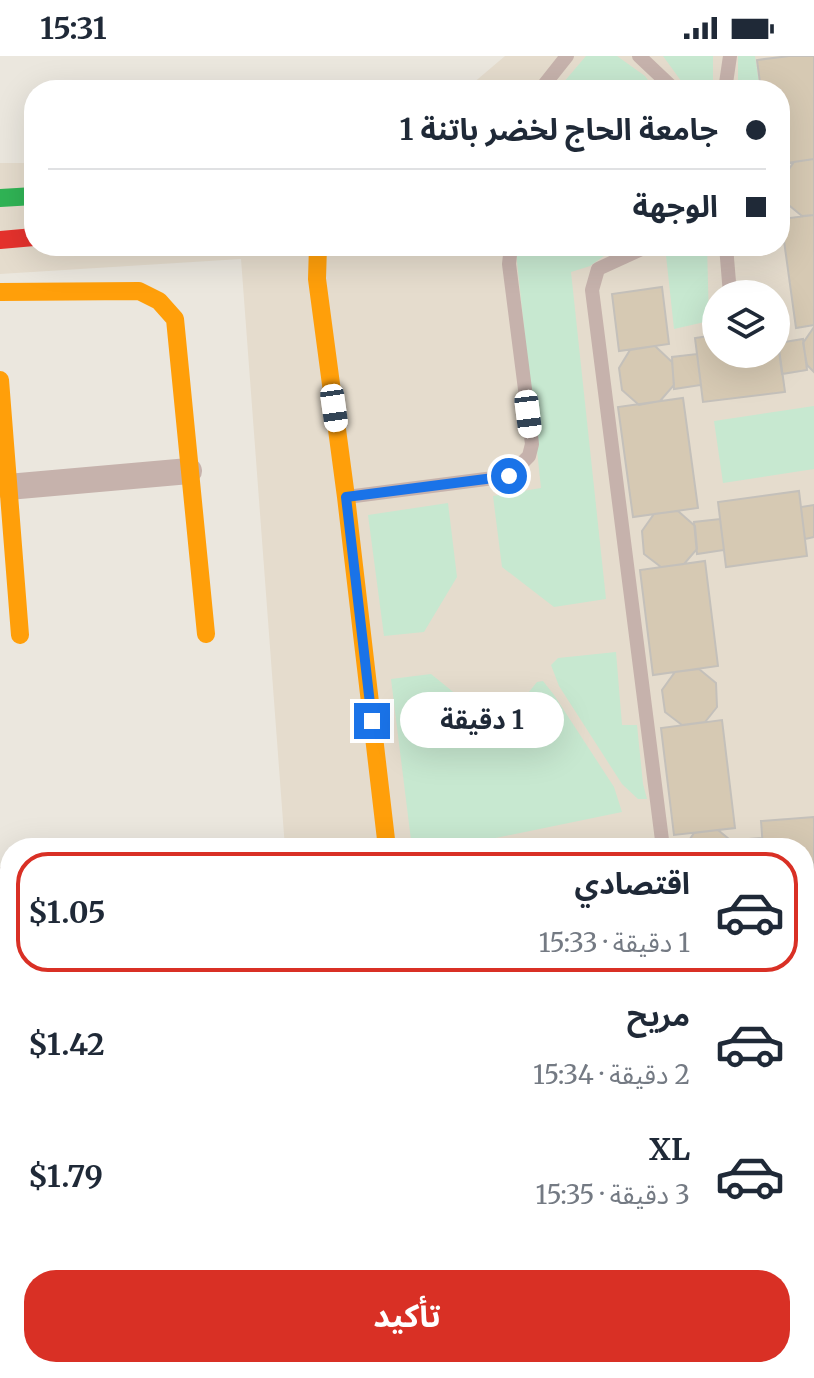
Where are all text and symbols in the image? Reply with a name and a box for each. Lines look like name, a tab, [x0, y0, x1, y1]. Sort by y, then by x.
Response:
text: 15:31	[40, 9, 107, 47]
text: جامعة الحاج لخضر باتنة 1	[400, 110, 718, 148]
text: الوجهة	[633, 187, 718, 225]
map controls	[702, 280, 790, 368]
button: layers	[702, 280, 790, 368]
car	[319, 383, 349, 433]
car	[513, 389, 543, 439]
route start	[491, 458, 527, 494]
callout: 1 دقيقة	[400, 693, 564, 749]
route end	[354, 703, 390, 739]
text: 1 دقيقة	[440, 703, 524, 736]
text: اقتصادي	[575, 864, 690, 902]
icon: car	[714, 876, 786, 948]
text: $1.05	[28, 893, 106, 931]
text: 1 دقيقة · 15:33	[539, 926, 690, 959]
text: مريح	[627, 996, 690, 1034]
icon: car	[714, 1008, 786, 1080]
text: $1.42	[28, 1025, 105, 1063]
text: 2 دقيقة · 15:34	[533, 1058, 690, 1091]
text: XL	[649, 1130, 690, 1168]
icon: car	[714, 1140, 786, 1212]
text: $1.79	[28, 1157, 103, 1195]
text: 3 دقيقة · 15:35	[536, 1178, 690, 1211]
button: تأكيد	[24, 1270, 790, 1362]

